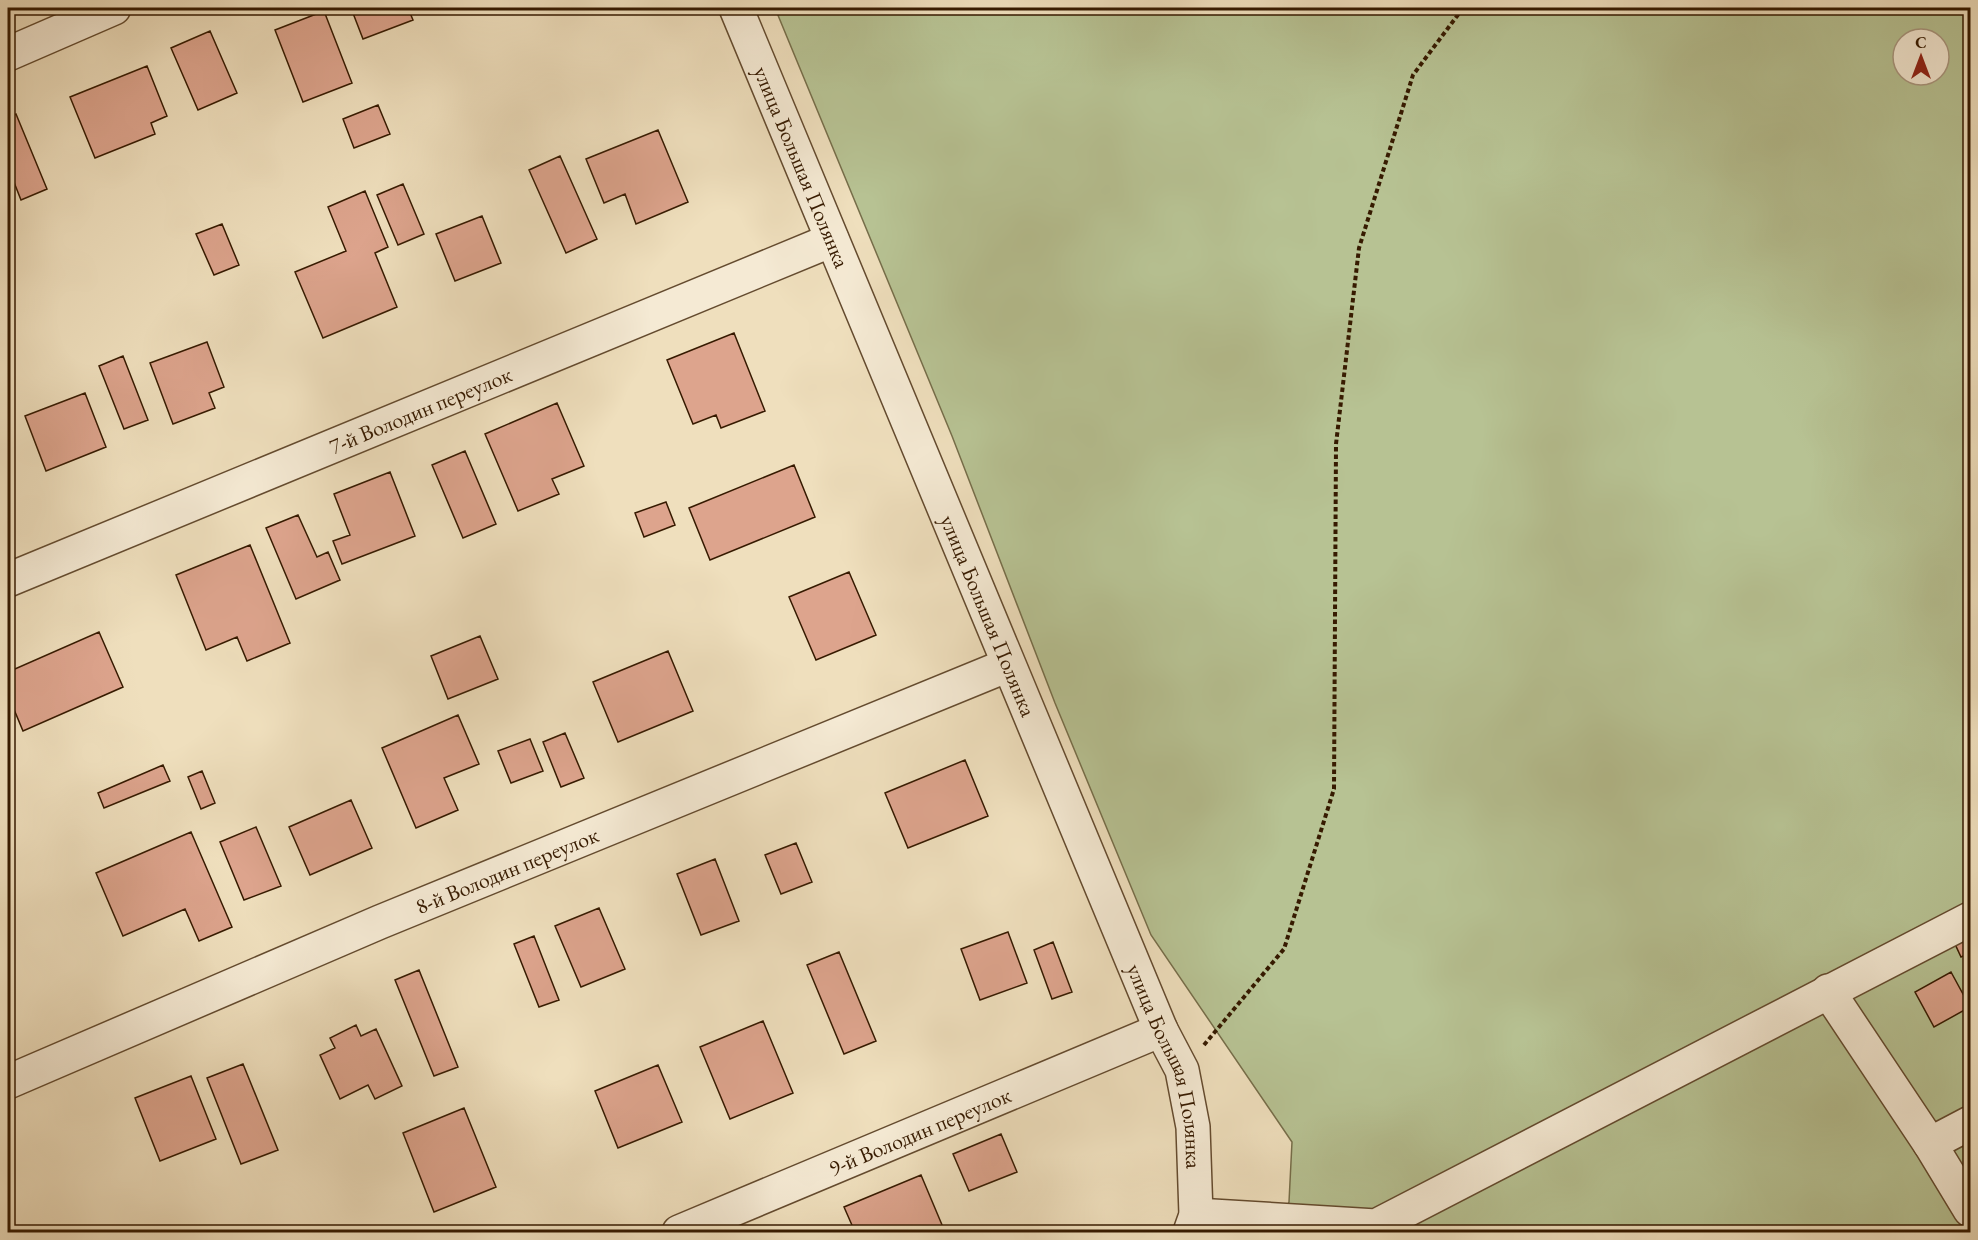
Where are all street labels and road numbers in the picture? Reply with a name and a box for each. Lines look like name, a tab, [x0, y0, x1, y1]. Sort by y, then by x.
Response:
street label: улица Большая Полянка	[747, 62, 857, 272]
street label: 7-й Володин переулок	[325, 359, 516, 461]
street label: улица Большая Полянка	[934, 510, 1044, 721]
street label: 8-й Володин переулок	[411, 820, 603, 920]
street label: улица Большая Полянка	[1120, 959, 1209, 1170]
street label: 9-й Володин переулок	[824, 1080, 1016, 1182]

